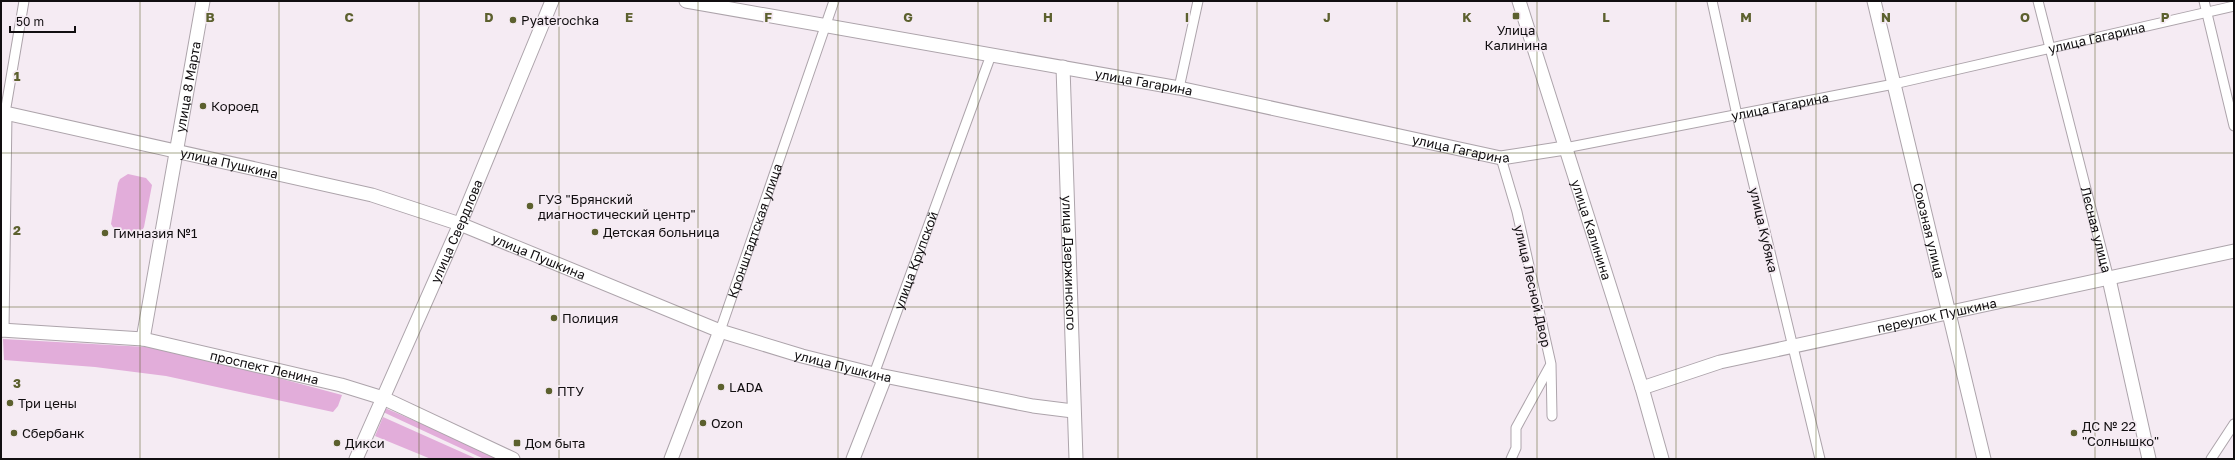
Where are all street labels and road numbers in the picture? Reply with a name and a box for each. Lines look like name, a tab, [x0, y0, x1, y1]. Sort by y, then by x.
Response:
street label: улица Гагарина	[2047, 19, 2147, 56]
street label: улица 8 Марта	[172, 40, 204, 134]
street label: улица Гагарина	[1094, 65, 1194, 99]
street label: улица Гагарина	[1730, 89, 1830, 123]
street label: улица Гагарина	[1411, 131, 1511, 166]
street label: улица Пушкина	[179, 144, 280, 182]
street label: Кронштадтская улица	[724, 161, 785, 300]
street label: улица Свердлова	[427, 177, 486, 285]
street label: улица Калинина	[1568, 178, 1615, 282]
street label: Союзная улица	[1910, 181, 1948, 280]
street label: Лесная улица	[2078, 185, 2115, 274]
street label: улица Кубяка	[1746, 186, 1782, 274]
street label: улица Дзержинского	[1059, 195, 1080, 331]
street label: улица Крупской	[890, 209, 941, 312]
street label: улица Лесной Двор	[1511, 223, 1555, 349]
street label: улица Пушкина	[490, 230, 588, 283]
street label: переулок Пушкина	[1875, 294, 1998, 336]
street label: улица Пушкина	[792, 346, 893, 385]
street label: проспект Ленина	[209, 347, 320, 388]

